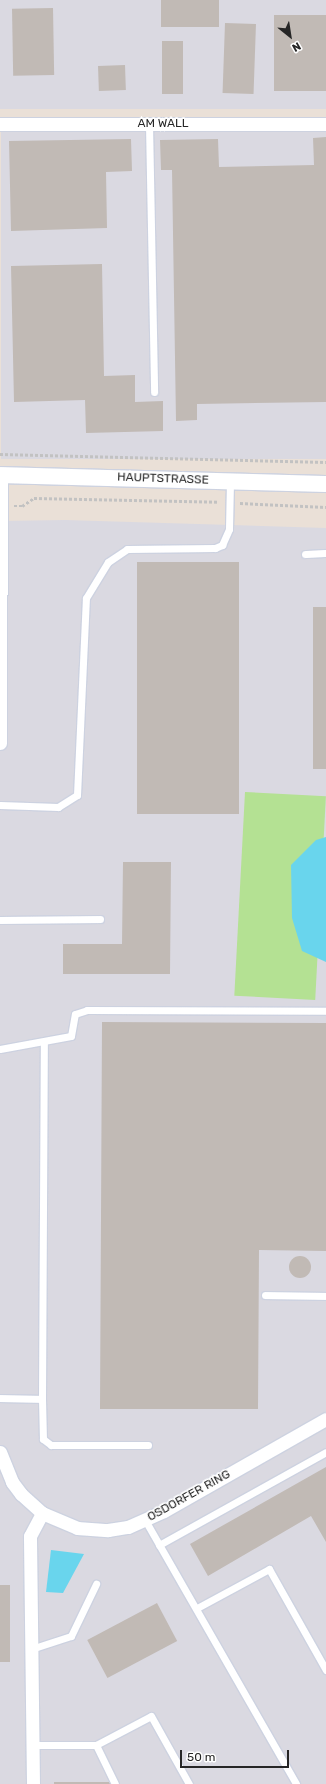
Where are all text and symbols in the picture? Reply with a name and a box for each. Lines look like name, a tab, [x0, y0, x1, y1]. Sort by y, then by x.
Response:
north arrow	[270, 16, 310, 56]
text: N	[290, 39, 303, 54]
street label: AM WALL	[137, 117, 189, 131]
street label: HAUPTSTRASSE	[117, 470, 209, 488]
street label: OSDORFER RING	[145, 1467, 233, 1525]
scale bar	[182, 1742, 291, 1768]
text: 50 m	[187, 1750, 215, 1764]

